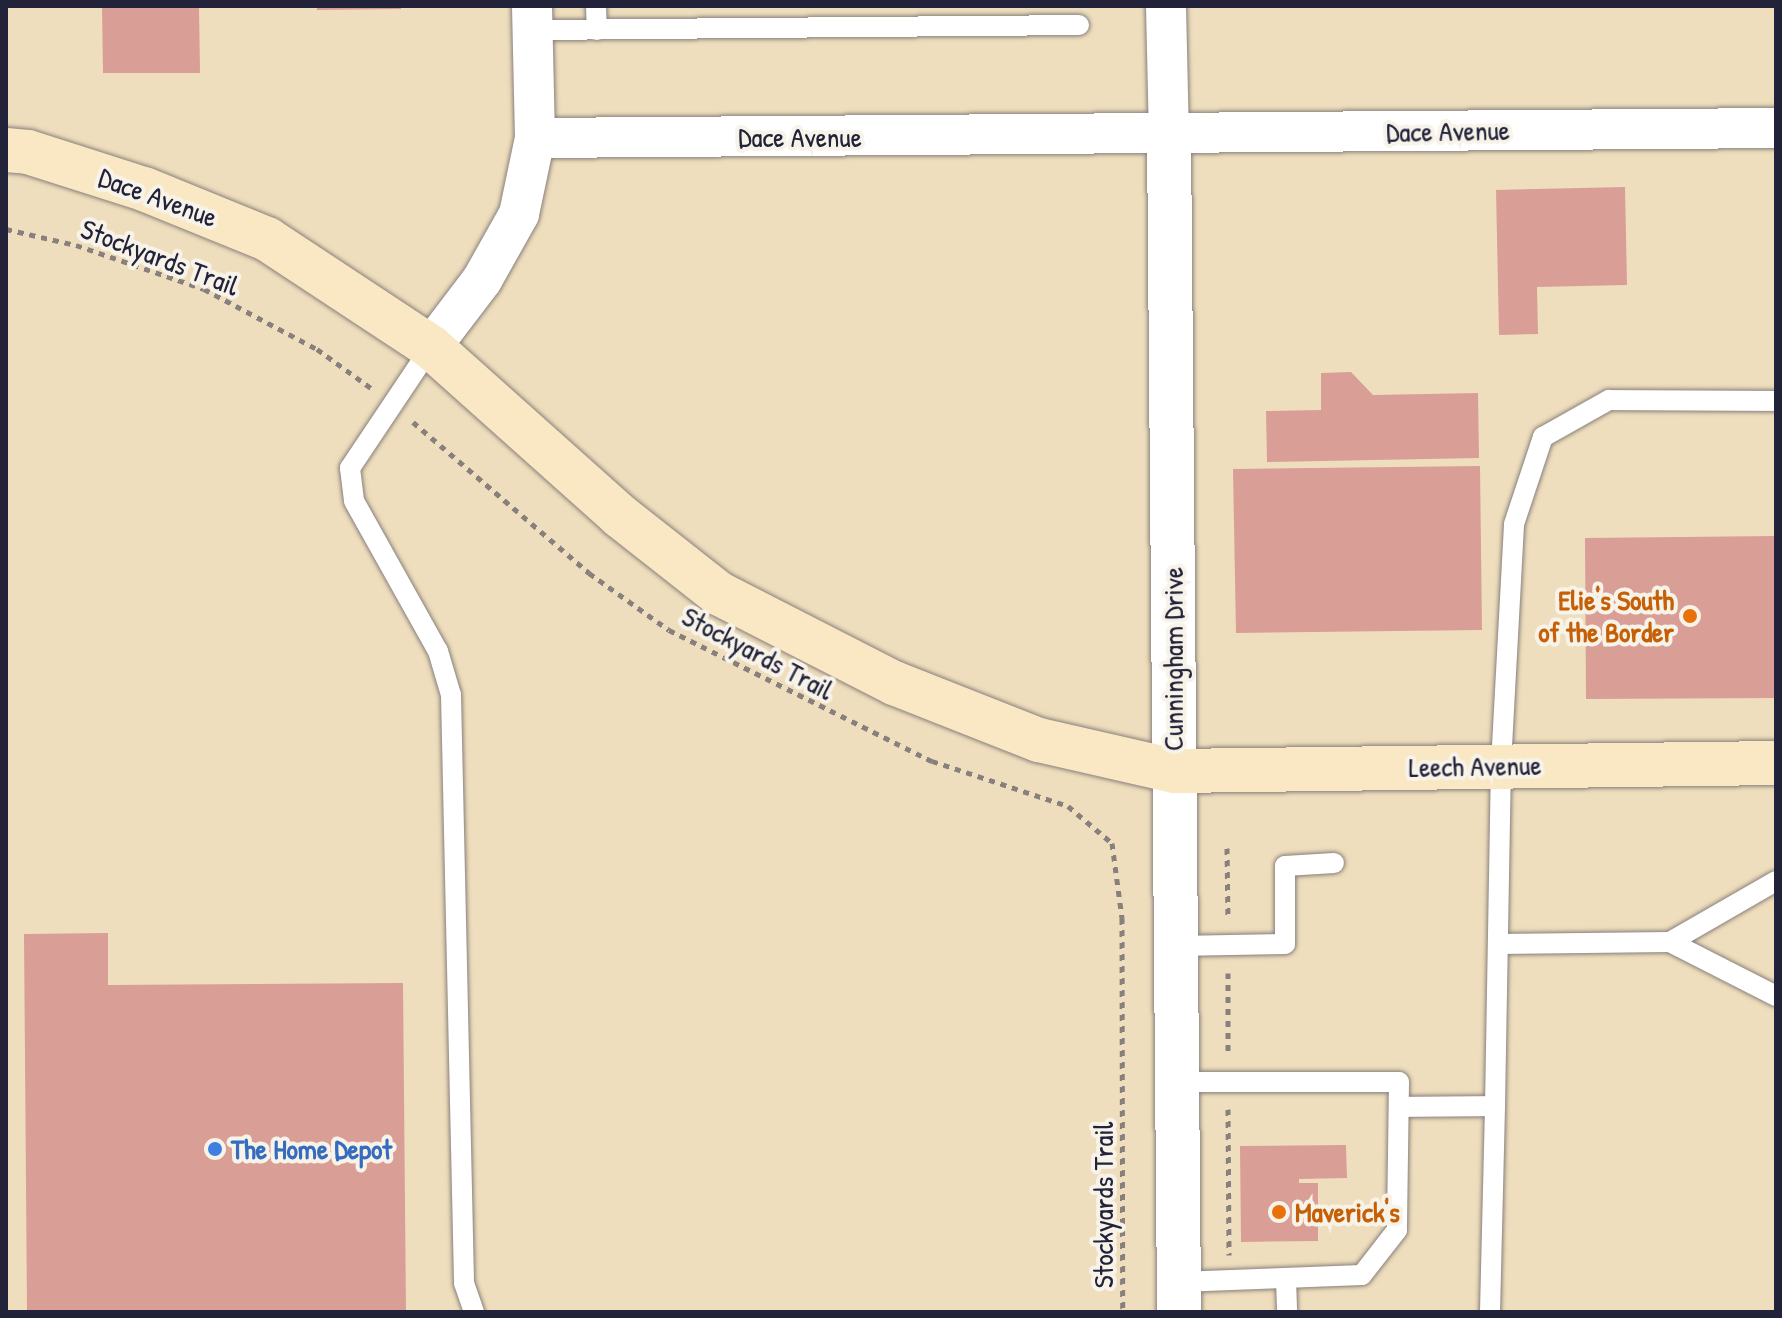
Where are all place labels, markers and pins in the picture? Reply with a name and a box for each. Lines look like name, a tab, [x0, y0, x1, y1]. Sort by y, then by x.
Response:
place label: Elie's South of the Border	[1538, 583, 1674, 649]
marker: Elie's South of the Border	[1681, 607, 1699, 625]
place label: The Home Depot	[231, 1132, 392, 1166]
marker: The Home Depot	[206, 1140, 224, 1158]
place label: Maverick's	[1295, 1195, 1400, 1229]
marker: Maverick's	[1270, 1203, 1288, 1221]

